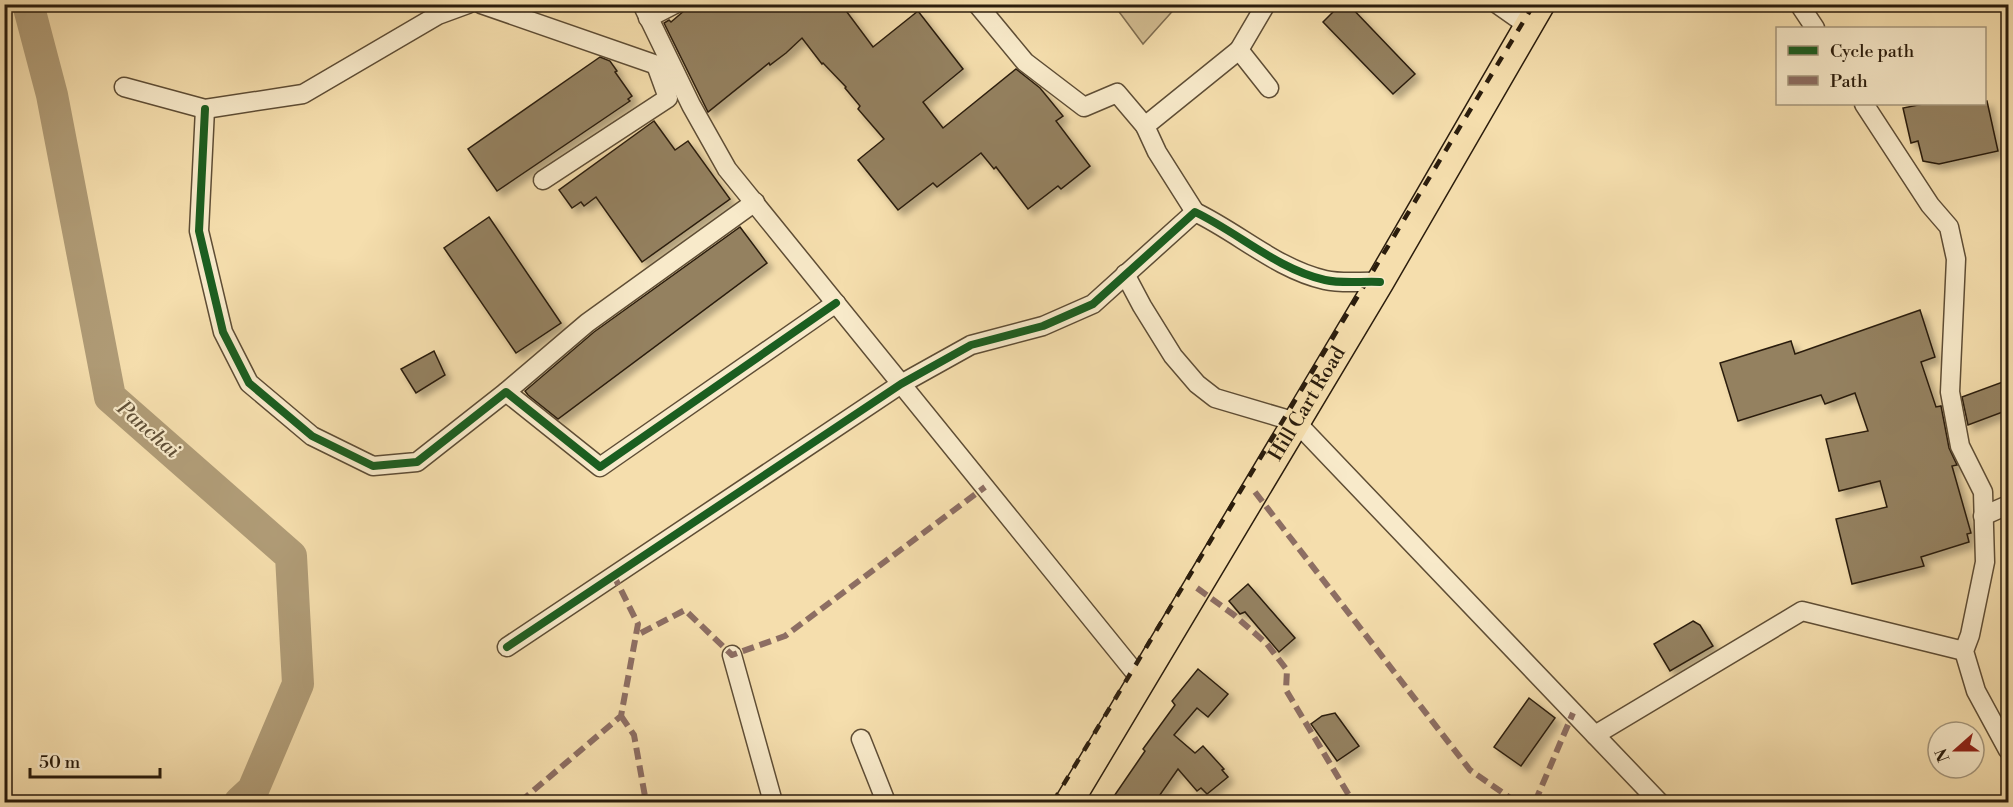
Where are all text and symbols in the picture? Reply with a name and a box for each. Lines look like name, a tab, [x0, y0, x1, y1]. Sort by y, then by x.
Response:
legend	[1776, 27, 1986, 105]
text: Cycle path	[1830, 40, 1914, 63]
text: Path	[1830, 70, 1868, 93]
street label: Hill Cart Road	[1263, 341, 1351, 466]
water label: Panchai	[111, 395, 185, 465]
north arrow	[1926, 720, 1986, 780]
scale bar	[30, 741, 160, 779]
text: N	[1931, 745, 1955, 765]
text: 50 m	[39, 751, 81, 774]

